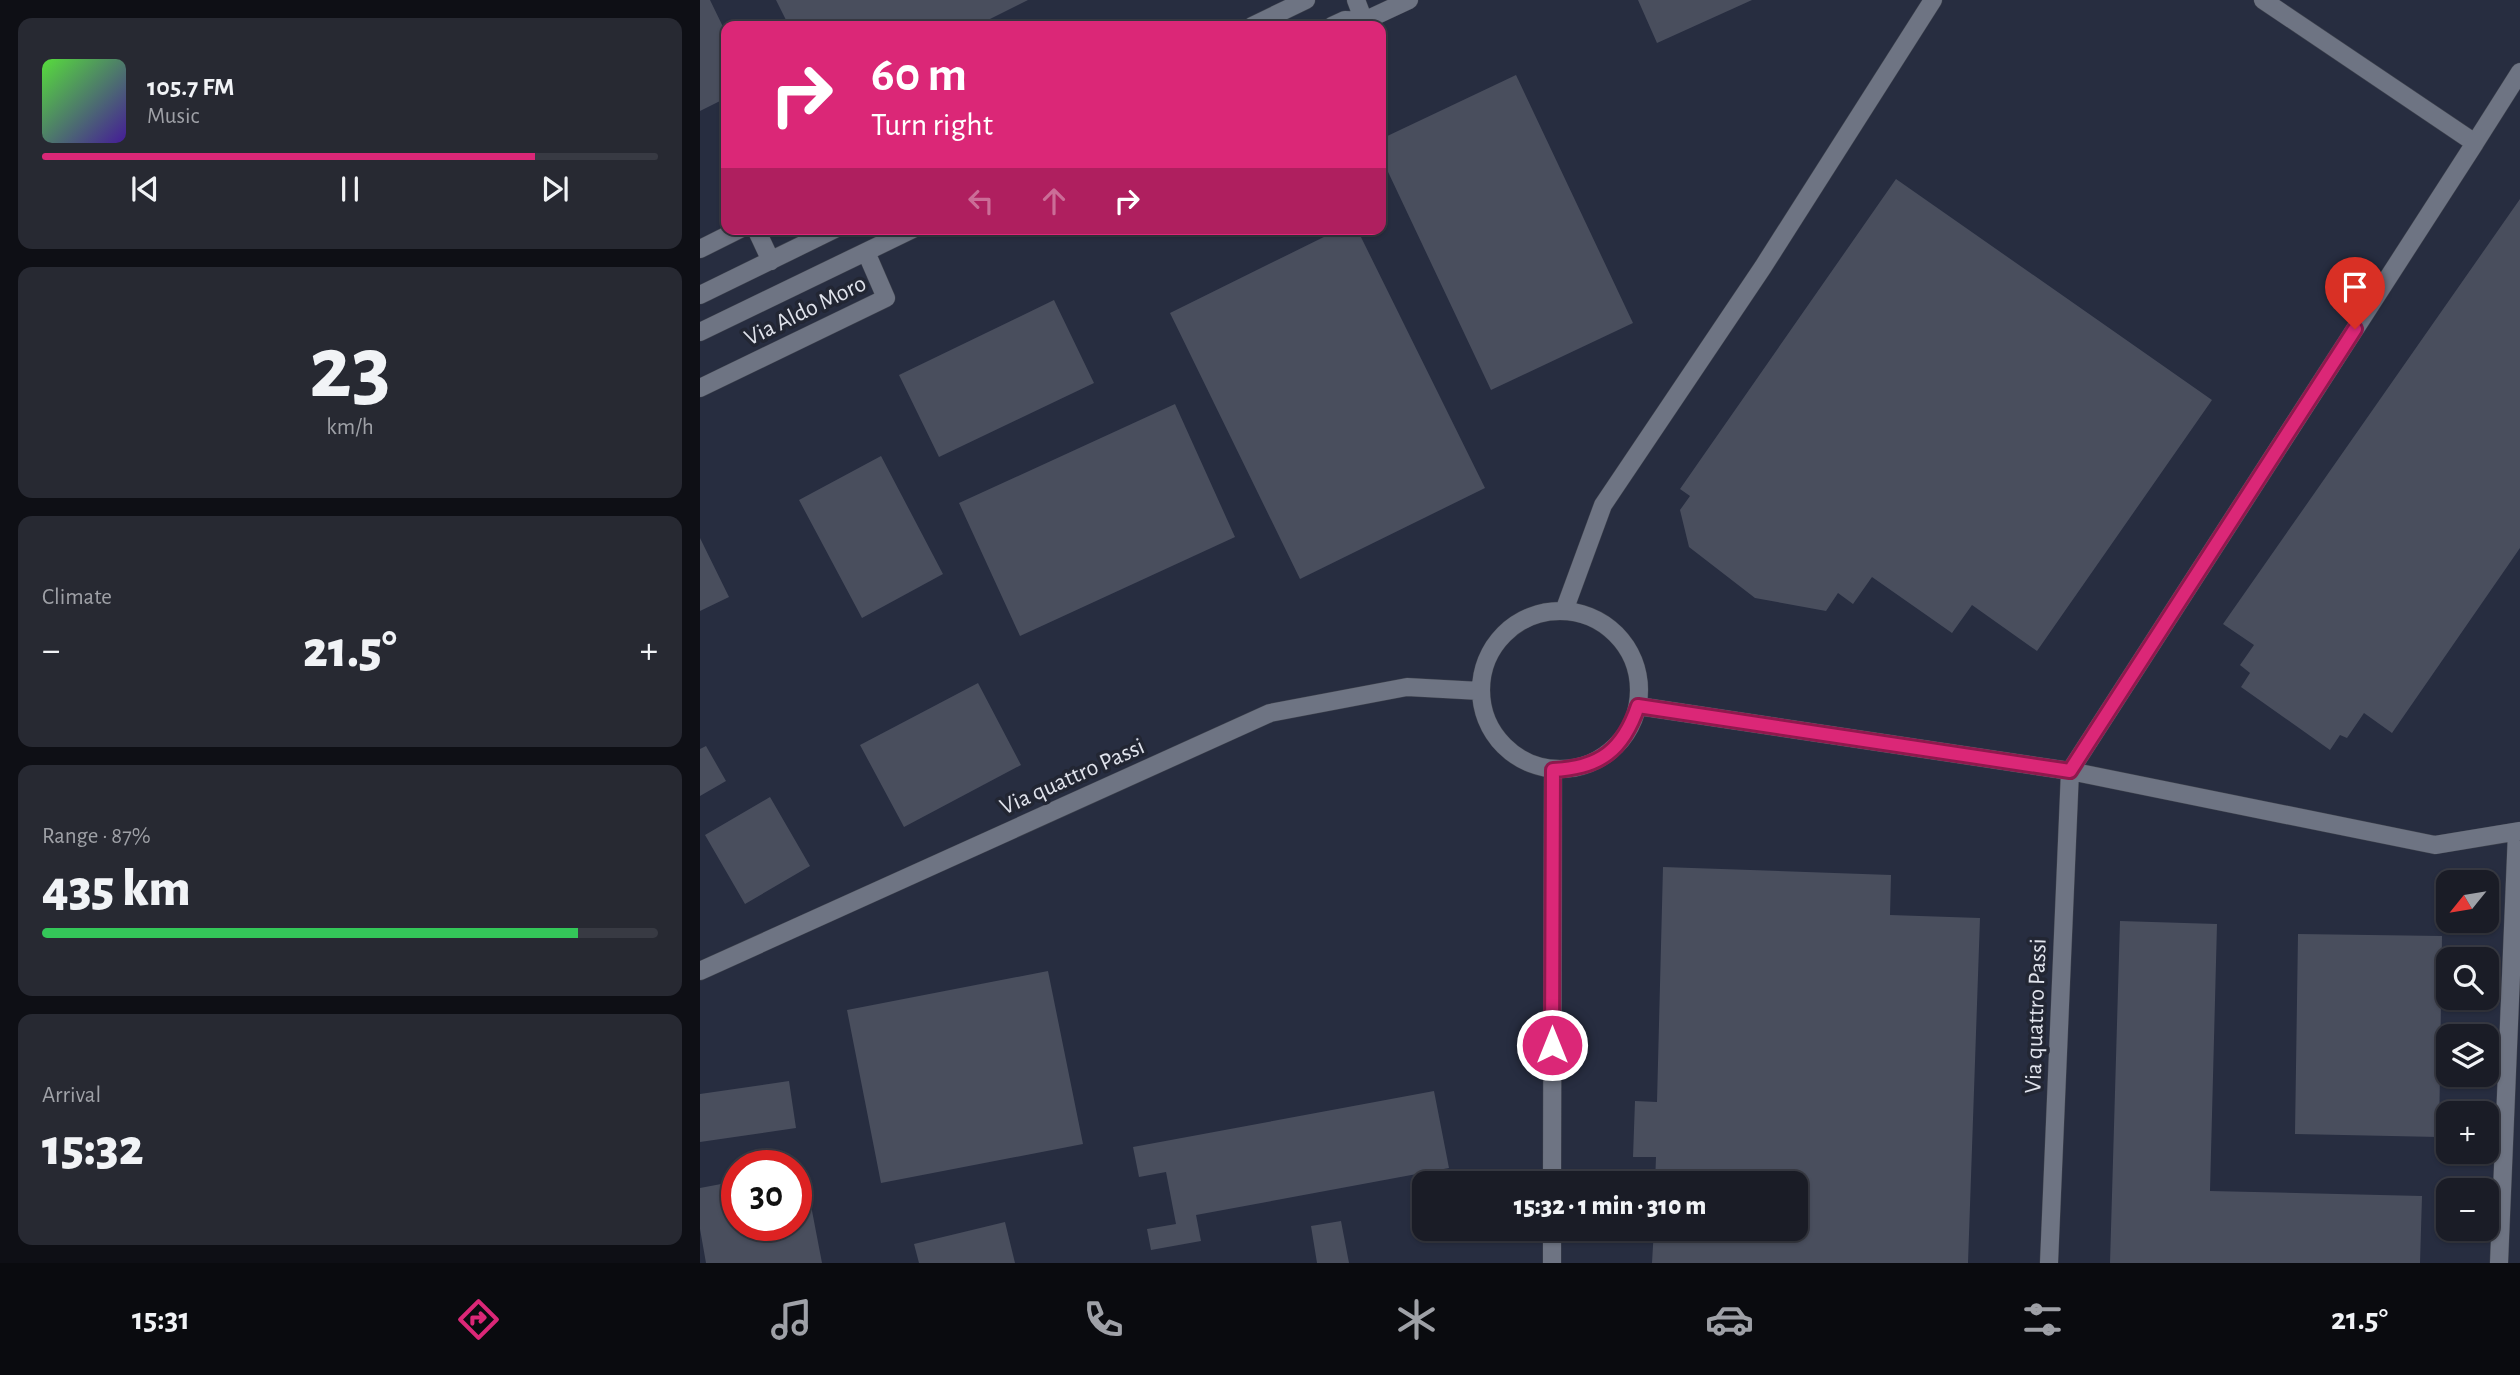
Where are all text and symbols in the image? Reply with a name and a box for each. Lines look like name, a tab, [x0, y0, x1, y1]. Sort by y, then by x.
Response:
icon: right	[756, 49, 847, 140]
text: 60 m	[871, 51, 967, 100]
text: 105.7 FM	[147, 74, 235, 100]
text: Music	[147, 105, 199, 128]
text: Turn right	[871, 109, 993, 141]
icon: previous	[126, 170, 164, 208]
icon: pause	[331, 170, 369, 208]
icon: next	[536, 170, 574, 208]
icon: left	[962, 182, 1000, 220]
icon: ahead	[1035, 182, 1073, 220]
icon: right	[1108, 182, 1146, 220]
pin	[2325, 257, 2385, 329]
icon: arrive	[2336, 268, 2374, 306]
street label: Via Aldo Moro	[741, 271, 870, 351]
text: 23	[309, 323, 391, 414]
text: km/h	[326, 416, 374, 439]
text: Climate	[42, 586, 112, 609]
text: 21.5°	[303, 624, 397, 676]
text: −	[42, 632, 60, 670]
text: +	[640, 632, 658, 670]
street label: Via quattro Passi	[997, 734, 1148, 819]
text: Range · 87%	[42, 825, 151, 848]
text: 435 km	[42, 863, 191, 915]
north arrow	[2436, 870, 2499, 933]
map controls	[2436, 870, 2499, 1241]
street label: Via quattro Passi	[2021, 938, 2051, 1094]
button: search	[2436, 947, 2499, 1010]
position arrow	[1515, 1008, 1589, 1082]
button: layers	[2436, 1024, 2499, 1087]
text: Arrival	[42, 1084, 101, 1107]
button: +	[2436, 1101, 2499, 1164]
text: 15:32	[42, 1122, 144, 1174]
speed limit sign: 30	[721, 1150, 812, 1241]
button: −	[2436, 1178, 2499, 1241]
text: 15:32 · 1 min · 310 m	[1514, 1193, 1706, 1219]
icon: directions	[454, 1295, 503, 1344]
icon: music	[767, 1295, 816, 1344]
icon: phone	[1079, 1295, 1128, 1344]
icon: climate	[1392, 1295, 1441, 1344]
icon: car	[1705, 1295, 1754, 1344]
icon: filters	[2018, 1295, 2067, 1344]
text: 15:31	[132, 1303, 190, 1335]
text: 21.5°	[2331, 1303, 2388, 1335]

